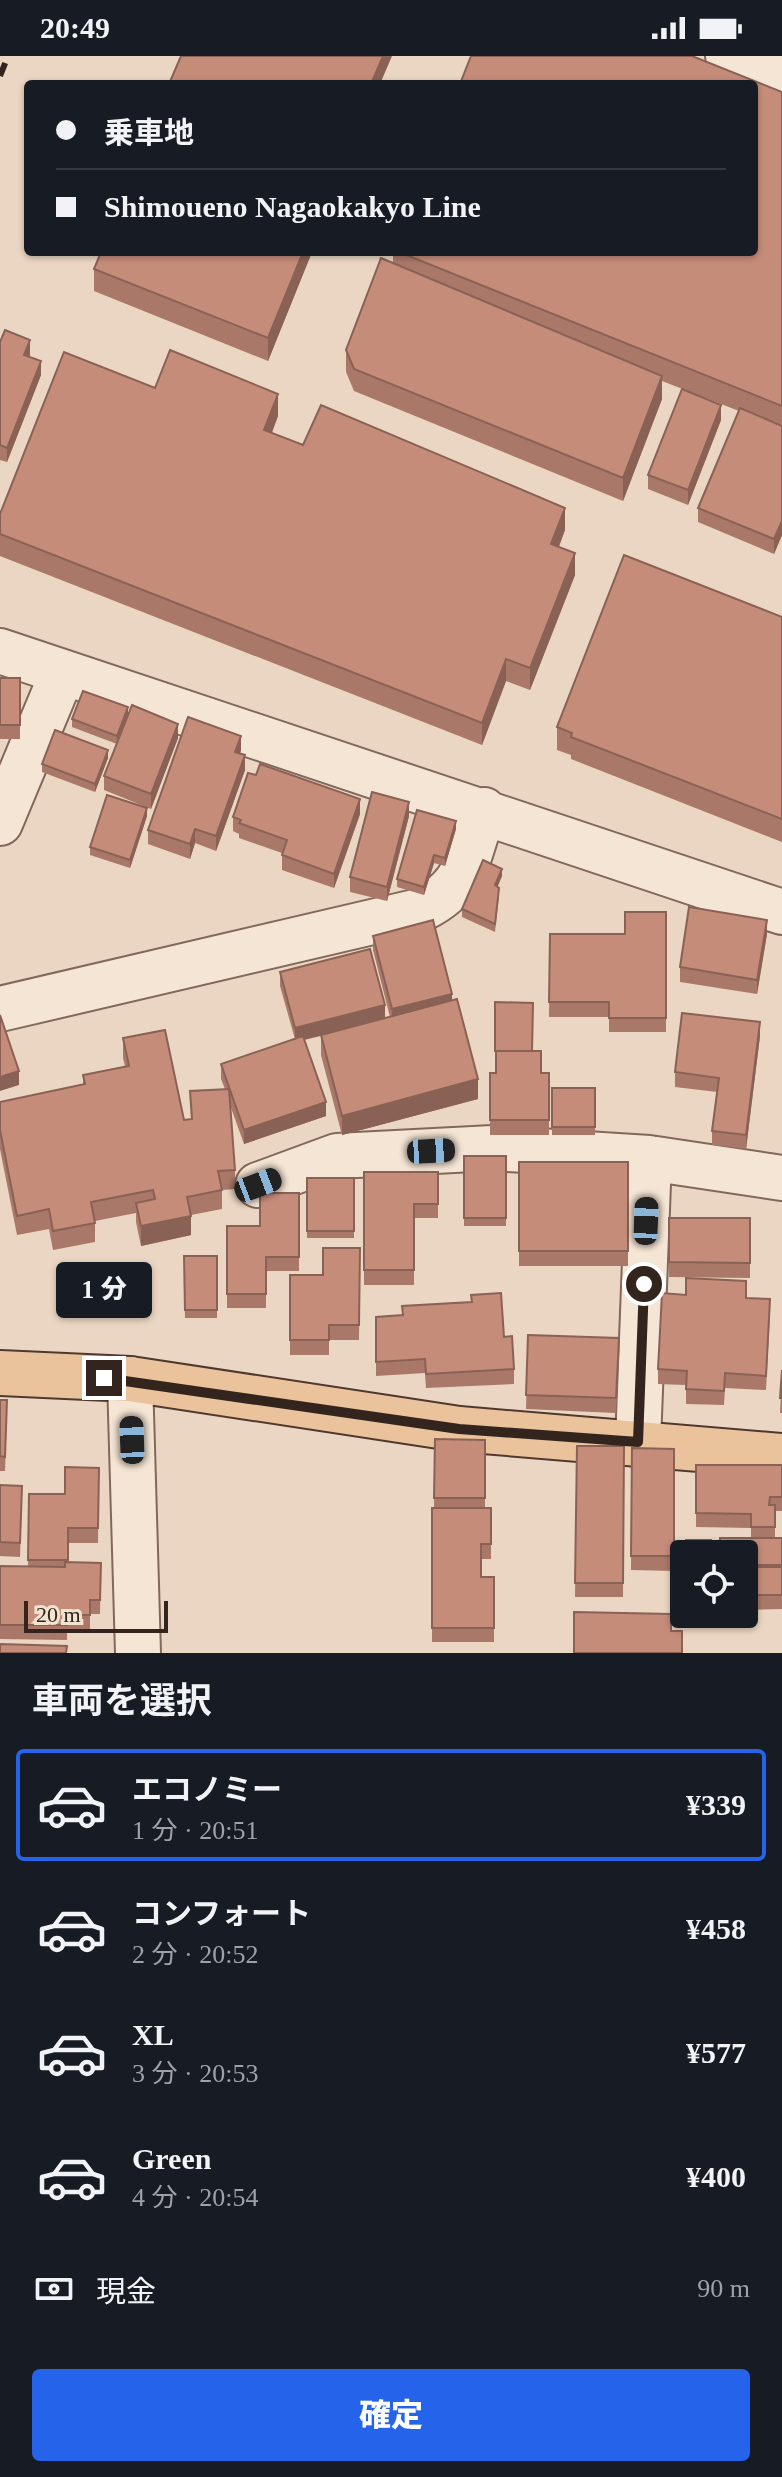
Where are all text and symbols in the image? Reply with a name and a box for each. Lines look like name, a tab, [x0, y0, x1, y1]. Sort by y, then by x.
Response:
text: 20:49	[40, 11, 110, 44]
text: 乗車地	[104, 116, 194, 149]
text: Shimoueno Nagaokakyo Line	[104, 190, 481, 223]
car	[406, 1138, 456, 1164]
car	[231, 1165, 285, 1205]
car	[633, 1197, 659, 1245]
callout: 1 分	[56, 1262, 152, 1318]
route start	[626, 1266, 662, 1302]
text: 1 分	[81, 1275, 127, 1304]
route end	[86, 1360, 122, 1396]
car	[119, 1416, 145, 1464]
map controls	[670, 1540, 758, 1628]
button: locate	[670, 1540, 758, 1628]
scale bar	[24, 1597, 168, 1633]
text: 20 m	[36, 1602, 81, 1627]
text: 車両を選択	[32, 1681, 212, 1721]
icon: car	[36, 1769, 108, 1841]
text: エコノミー	[132, 1773, 282, 1806]
text: ¥339	[686, 1788, 746, 1821]
text: 1 分 · 20:51	[132, 1816, 258, 1845]
icon: car	[36, 1893, 108, 1965]
text: コンフォート	[132, 1897, 311, 1930]
text: ¥458	[686, 1912, 746, 1945]
text: 2 分 · 20:52	[132, 1940, 258, 1969]
icon: car	[36, 2017, 108, 2089]
text: XL	[132, 2018, 174, 2051]
text: ¥577	[686, 2036, 746, 2069]
text: 3 分 · 20:53	[132, 2059, 258, 2088]
icon: car	[36, 2141, 108, 2213]
text: Green	[132, 2142, 211, 2175]
text: ¥400	[686, 2160, 746, 2193]
text: 4 分 · 20:54	[132, 2183, 258, 2212]
icon: cash	[32, 2267, 76, 2311]
text: 90 m	[697, 2274, 750, 2303]
text: 現金	[96, 2275, 156, 2308]
button: 確定	[32, 2369, 750, 2461]

